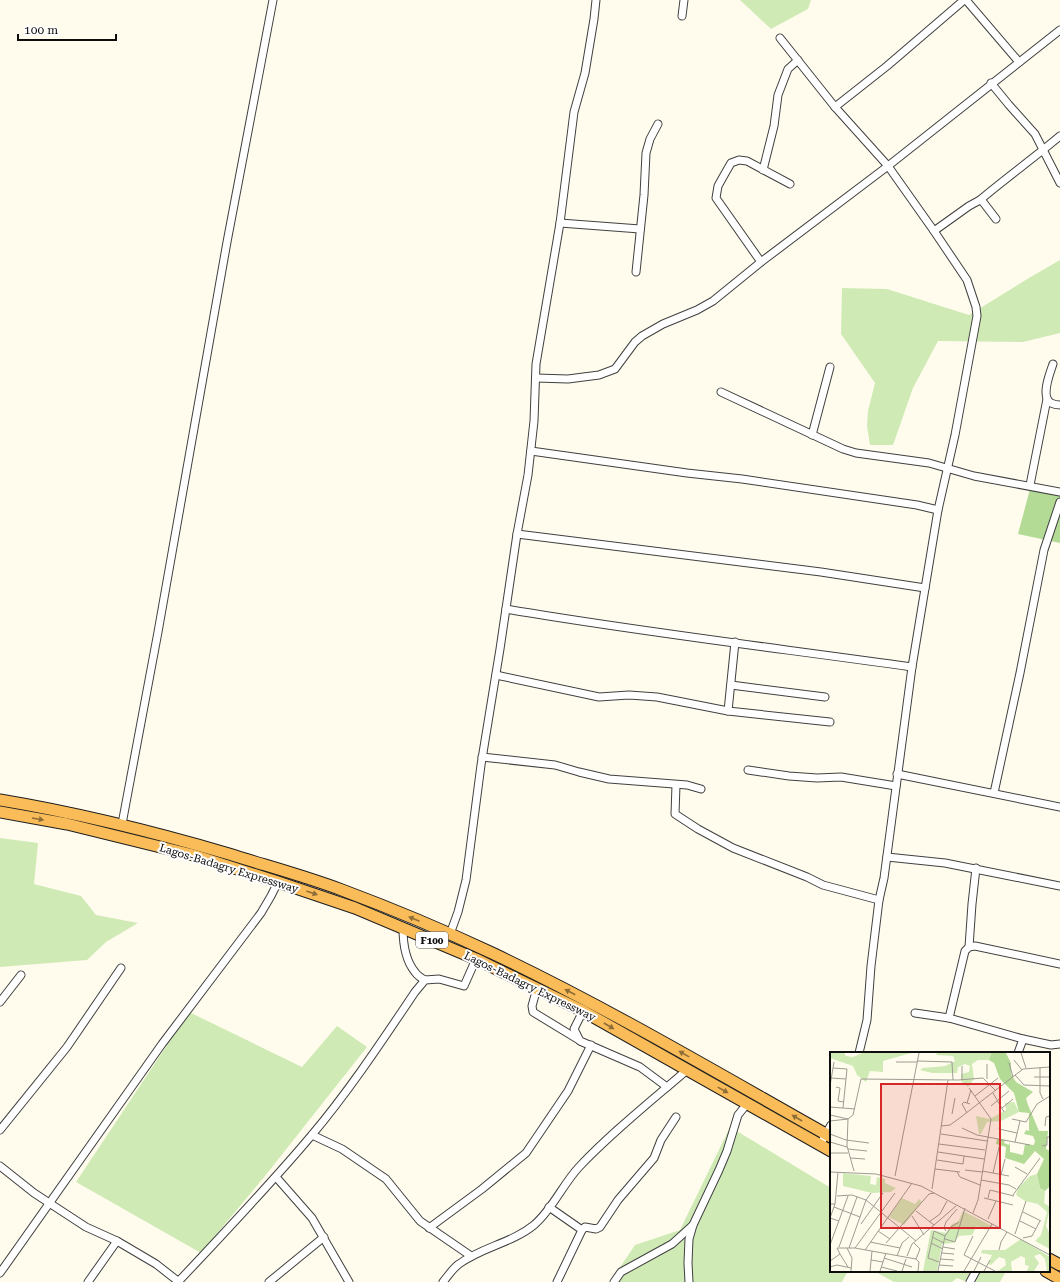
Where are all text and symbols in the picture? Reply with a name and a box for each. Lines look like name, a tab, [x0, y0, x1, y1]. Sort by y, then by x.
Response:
scale bar	[18, 16, 116, 42]
text: 100 m	[24, 23, 58, 37]
one-way arrow	[32, 816, 45, 822]
street label: Lagos-Badagry Expressway	[158, 841, 300, 896]
one-way arrow	[307, 891, 319, 897]
one-way arrow	[409, 916, 420, 922]
road number: F100	[416, 932, 448, 948]
street label: Lagos-Badagry Expressway	[462, 949, 598, 1024]
one-way arrow	[564, 989, 576, 995]
one-way arrow	[604, 1023, 615, 1030]
one-way arrow	[678, 1051, 690, 1058]
inset map	[830, 1052, 1050, 1272]
one-way arrow	[717, 1087, 729, 1093]
one-way arrow	[791, 1115, 803, 1122]

